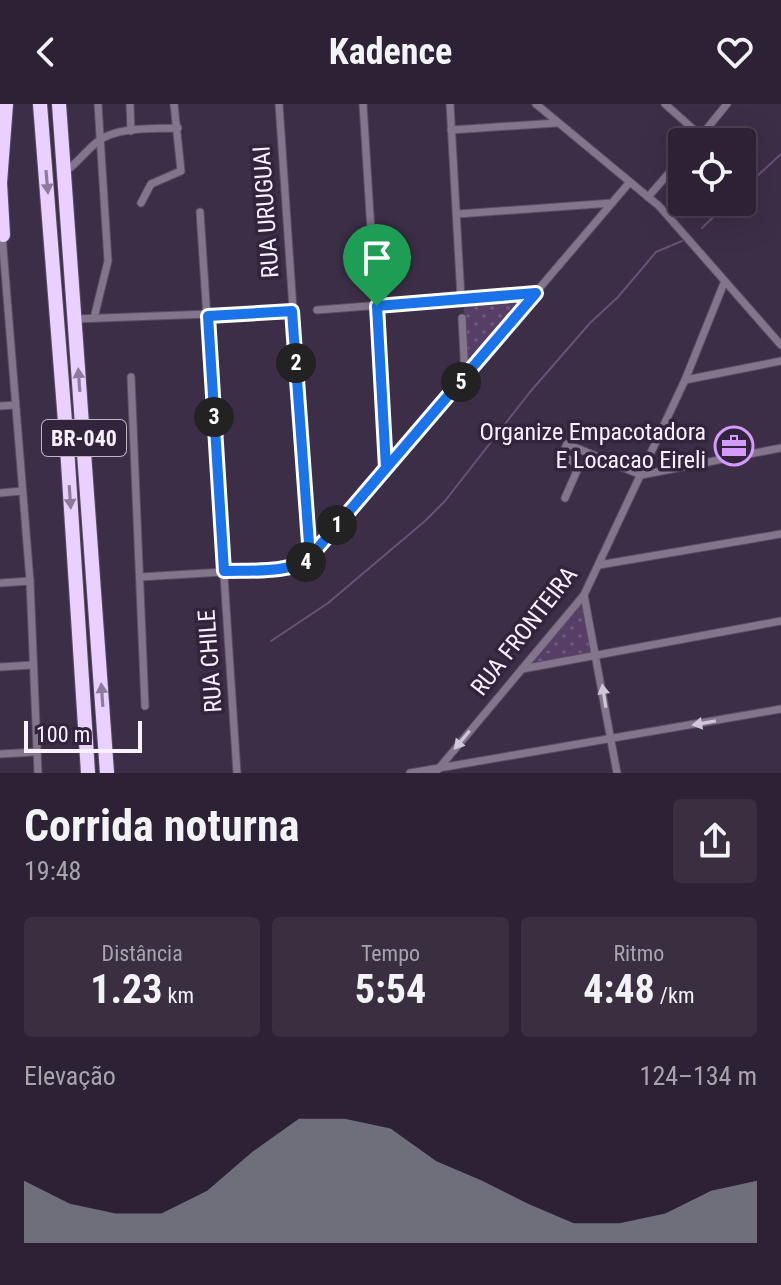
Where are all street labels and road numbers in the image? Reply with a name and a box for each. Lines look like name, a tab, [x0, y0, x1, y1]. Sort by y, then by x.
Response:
street label: RUA URUGUAI	[247, 145, 285, 279]
road number: BR-040	[42, 420, 126, 456]
street label: RUA FRONTEIRA	[465, 561, 583, 701]
street label: RUA CHILE	[192, 609, 228, 713]

